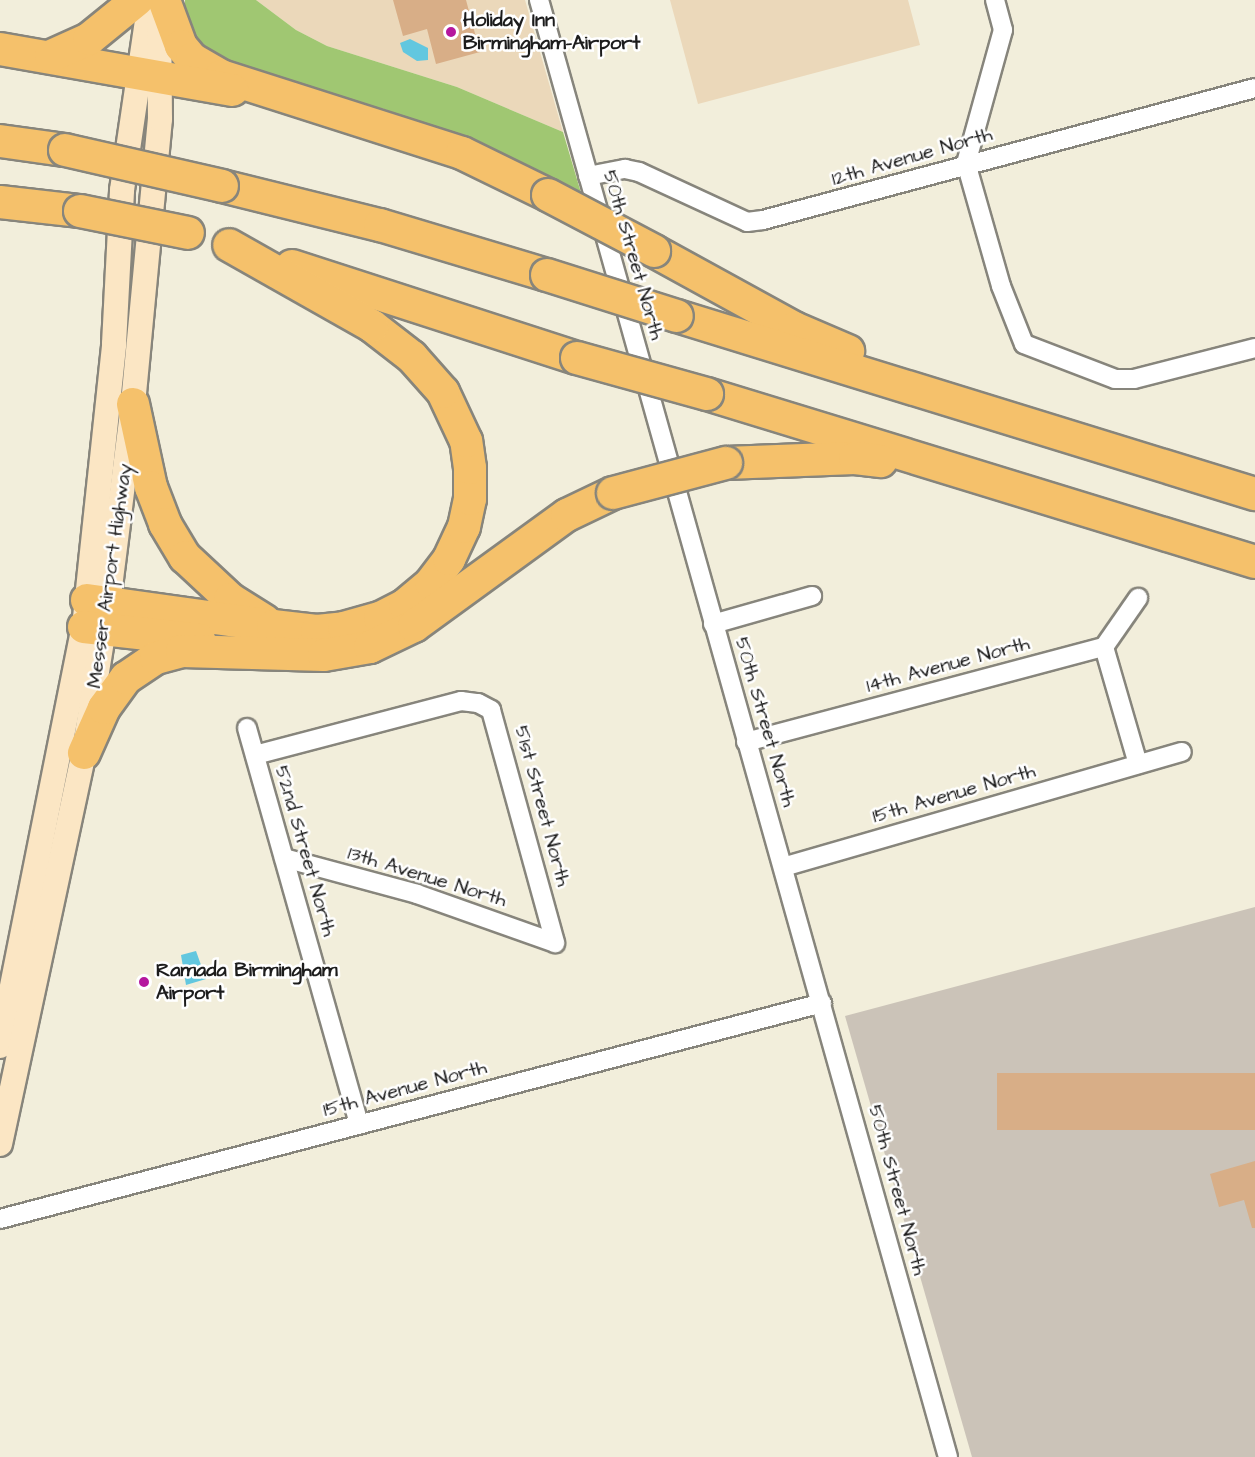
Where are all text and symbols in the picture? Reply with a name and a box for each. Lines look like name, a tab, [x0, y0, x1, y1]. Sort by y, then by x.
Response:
place label: Holiday Inn Birmingham-Airport	[463, 8, 640, 55]
marker: Holiday Inn Birmingham-Airport	[444, 25, 458, 39]
street label: 12th Avenue North	[829, 123, 995, 191]
street label: 50th Street North	[597, 167, 669, 343]
street label: Messer Airport Highway	[82, 462, 138, 690]
street label: 14th Avenue North	[864, 632, 1032, 698]
street label: 50th Street North	[729, 634, 801, 810]
street label: 51st Street North	[509, 723, 575, 889]
street label: 15th Avenue North	[870, 759, 1038, 829]
street label: 52nd Street North	[269, 763, 341, 939]
street label: 13th Avenue North	[345, 841, 509, 913]
place label: Ramada Birmingham Airport	[156, 958, 337, 1005]
marker: Ramada Birmingham Airport	[137, 975, 151, 989]
street label: 15th Avenue North	[321, 1056, 489, 1122]
street label: 50th Street North	[863, 1102, 931, 1278]

